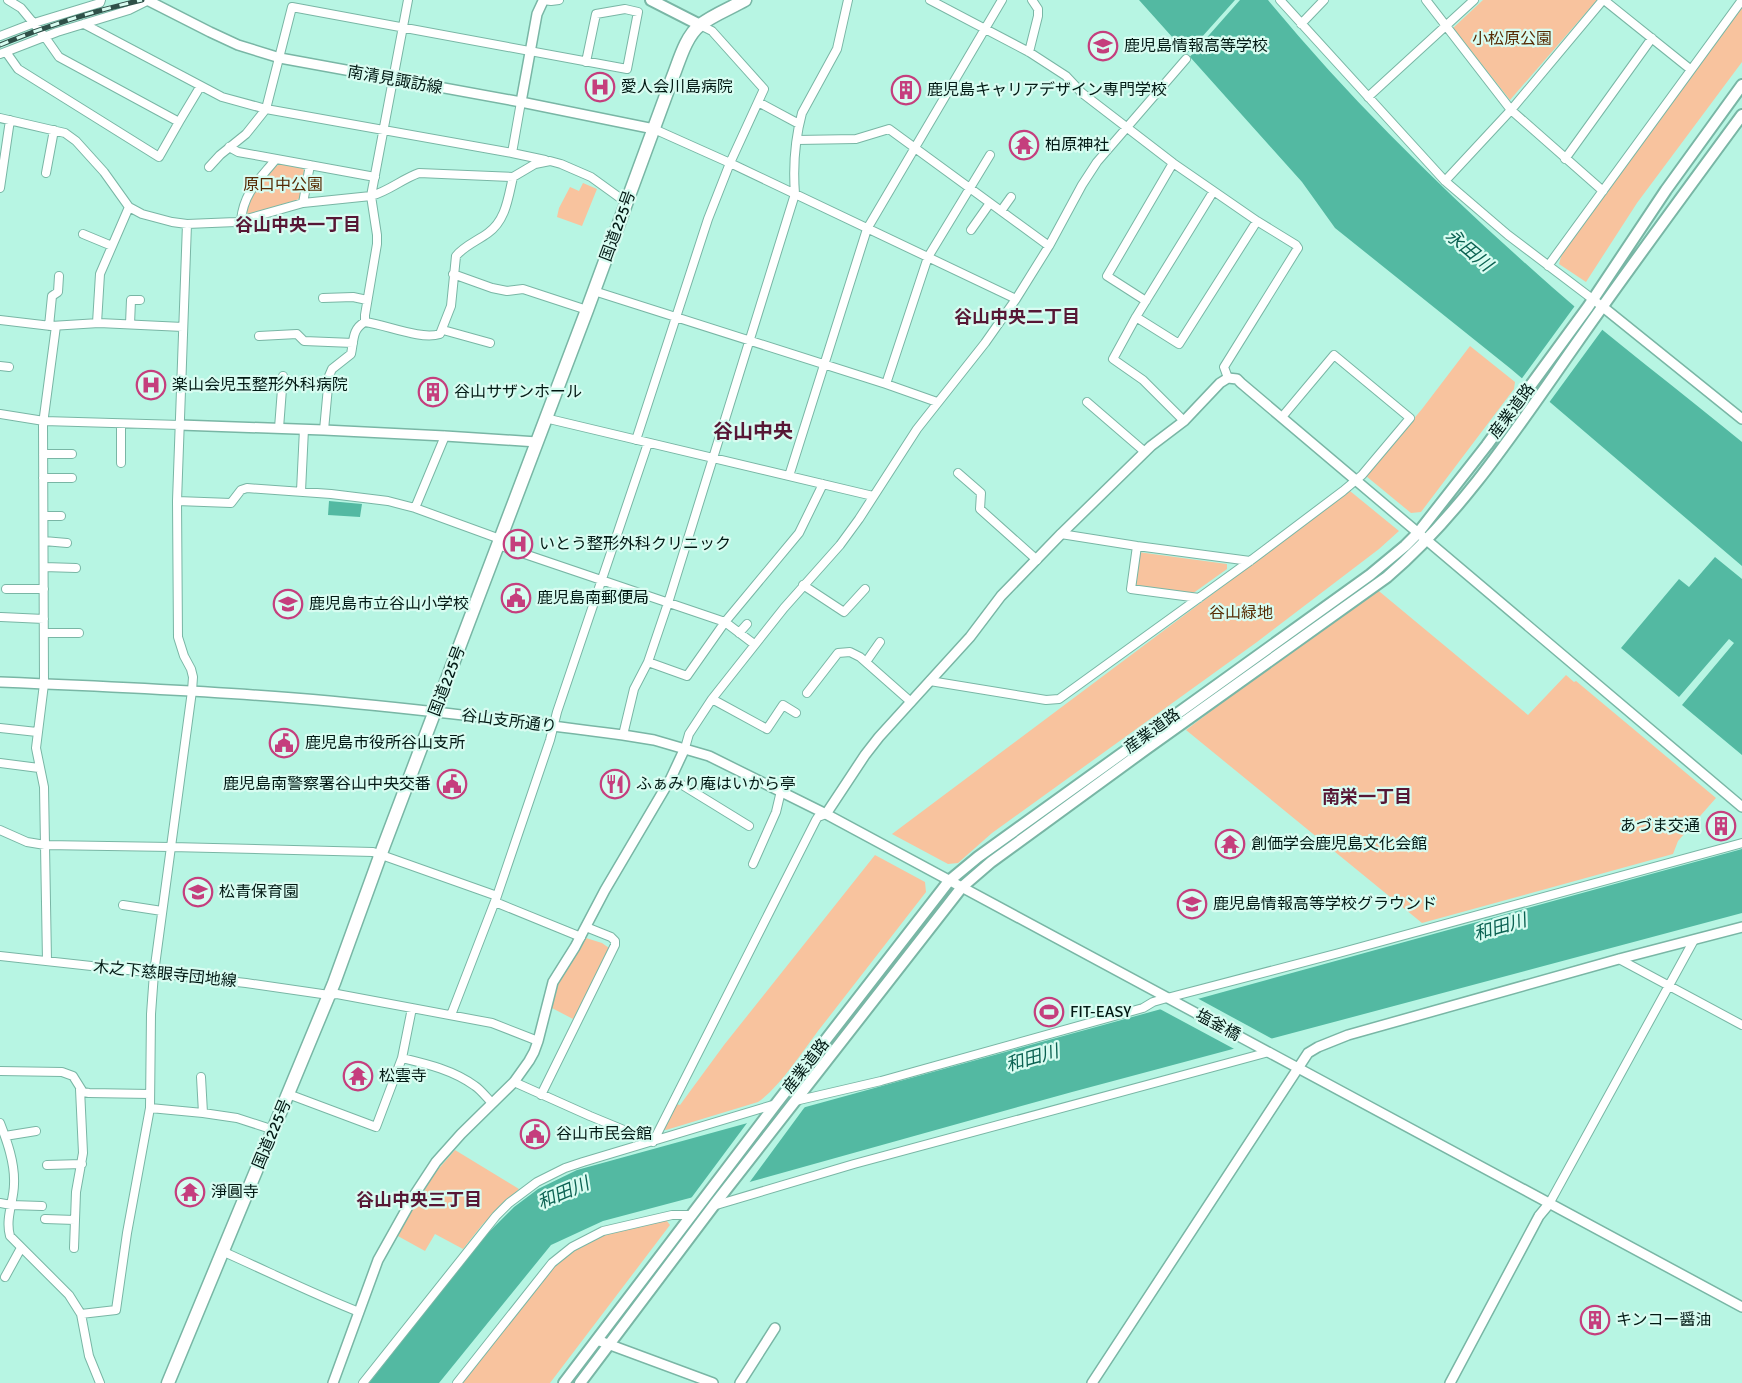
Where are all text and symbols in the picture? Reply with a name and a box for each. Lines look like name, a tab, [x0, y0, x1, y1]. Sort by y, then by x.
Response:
park label: 小松原公園	[1472, 29, 1552, 49]
school or university icon: 鹿児島情報高等学校	[1087, 30, 1119, 62]
place label: 鹿児島情報高等学校	[1124, 36, 1268, 56]
street label: 南清見諏訪線	[346, 62, 444, 98]
hospital icon: 愛人会川島病院	[584, 71, 616, 103]
building icon: 鹿児島キャリアデザイン専門学校	[890, 74, 922, 106]
place label: 愛人会川島病院	[621, 77, 733, 97]
place label: 鹿児島キャリアデザイン専門学校	[927, 80, 1167, 100]
temple icon: 柏原神社	[1008, 129, 1040, 161]
place label: 柏原神社	[1045, 135, 1109, 155]
park label: 原口中公園	[243, 175, 323, 195]
street label: 国道225号	[596, 188, 640, 264]
district label: 谷山中央一丁目	[235, 214, 361, 236]
water label: 永田川	[1441, 224, 1498, 277]
district label: 谷山中央二丁目	[954, 306, 1080, 328]
hospital icon: 楽山会児玉整形外科病院	[135, 369, 167, 401]
place label: 楽山会児玉整形外科病院	[172, 375, 348, 395]
building icon: 谷山サザンホール	[417, 376, 449, 408]
street label: 産業道路	[1485, 379, 1539, 443]
place label: 谷山サザンホール	[454, 382, 582, 402]
district label: 谷山中央	[713, 419, 793, 444]
hospital icon: いとう整形外科クリニック	[502, 528, 534, 560]
place label: いとう整形外科クリニック	[539, 534, 731, 554]
public building icon: 鹿児島南郵便局	[500, 582, 532, 614]
school or university icon: 鹿児島市立谷山小学校	[272, 588, 304, 620]
place label: 鹿児島南郵便局	[537, 588, 649, 608]
place label: 鹿児島市立谷山小学校	[309, 594, 469, 614]
park label: 谷山緑地	[1209, 603, 1273, 623]
street label: 国道225号	[424, 643, 470, 719]
street label: 産業道路	[1120, 704, 1184, 758]
street label: 谷山支所通り	[460, 705, 558, 737]
public building icon: 鹿児島市役所谷山支所	[268, 727, 300, 759]
place label: 鹿児島市役所谷山支所	[305, 733, 465, 753]
public building icon: 鹿児島南警察署谷山中央交番	[436, 768, 468, 800]
restaurant icon: ふぁみり庵はいから亭	[599, 768, 631, 800]
place label: 鹿児島南警察署谷山中央交番	[223, 774, 431, 794]
place label: ふぁみり庵はいから亭	[636, 774, 796, 794]
district label: 南栄一丁目	[1322, 786, 1412, 808]
building icon: あづま交通	[1705, 810, 1737, 842]
place label: あづま交通	[1620, 816, 1700, 836]
temple icon: 創価学会鹿児島文化会館	[1214, 828, 1246, 860]
place label: 創価学会鹿児島文化会館	[1251, 834, 1427, 854]
school or university icon: 松青保育園	[182, 876, 214, 908]
place label: 松青保育園	[219, 882, 299, 902]
school or university icon: 鹿児島情報高等学校グラウンド	[1176, 888, 1208, 920]
place label: 鹿児島情報高等学校グラウンド	[1213, 894, 1437, 914]
water label: 和田川	[1471, 908, 1531, 945]
street label: 木之下慈眼寺団地線	[92, 957, 238, 991]
sports icon: FIT-EASY	[1033, 996, 1065, 1028]
place label: FIT-EASY	[1070, 1002, 1131, 1022]
street label: 塩釜橋	[1192, 1005, 1244, 1045]
street label: 産業道路	[778, 1035, 834, 1097]
water label: 和田川	[1003, 1039, 1063, 1076]
temple icon: 松雲寺	[342, 1060, 374, 1092]
place label: 松雲寺	[379, 1066, 427, 1086]
street label: 国道225号	[248, 1096, 296, 1172]
public building icon: 谷山市民会館	[519, 1118, 551, 1150]
place label: 谷山市民会館	[556, 1124, 652, 1144]
water label: 和田川	[534, 1172, 594, 1214]
temple icon: 淨圓寺	[174, 1176, 206, 1208]
place label: 淨圓寺	[211, 1182, 259, 1202]
district label: 谷山中央三丁目	[356, 1189, 482, 1211]
building icon: キンコー醤油	[1579, 1304, 1611, 1336]
place label: キンコー醤油	[1616, 1310, 1712, 1330]

